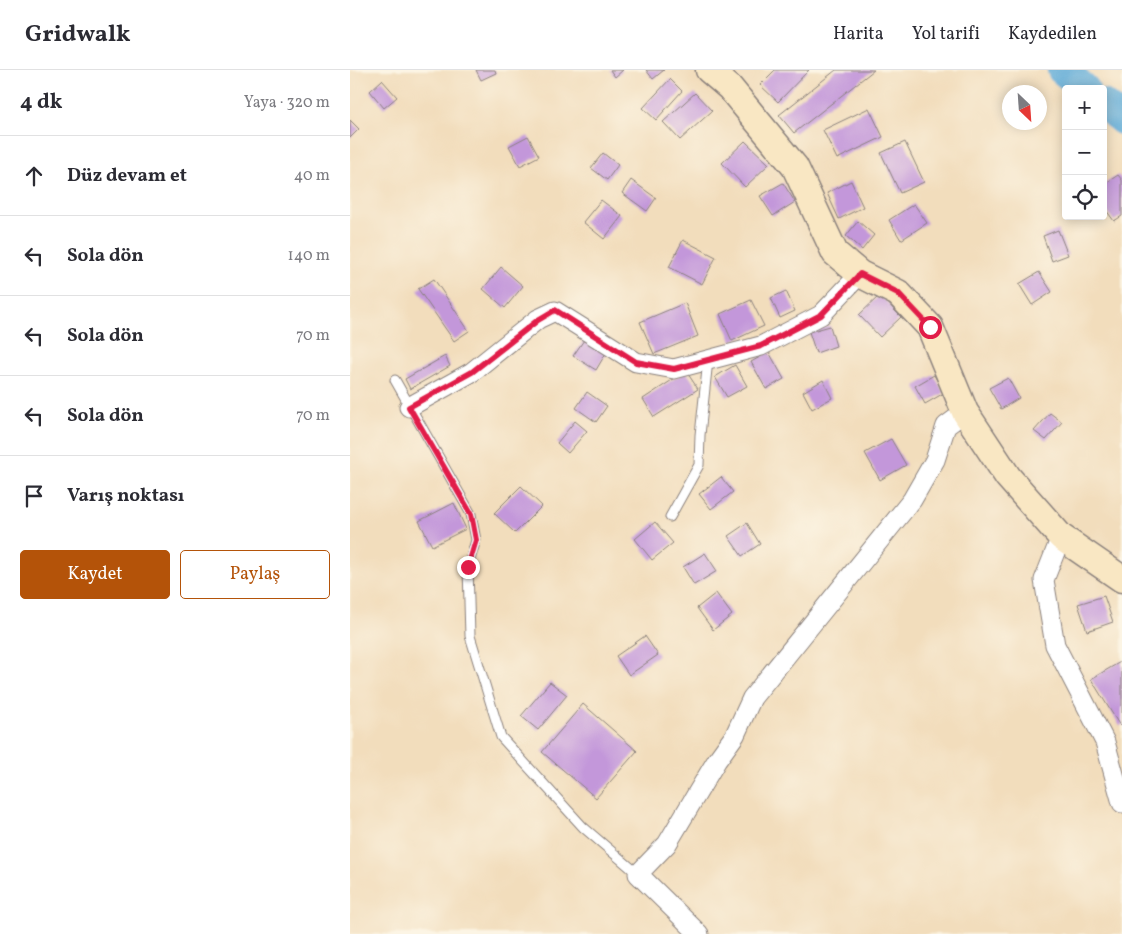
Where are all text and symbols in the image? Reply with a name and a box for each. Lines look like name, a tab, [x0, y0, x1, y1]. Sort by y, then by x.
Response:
text: Gridwalk	[25, 18, 131, 52]
text: Harita	[833, 22, 884, 47]
text: Yol tarifi	[912, 22, 980, 47]
text: Kaydedilen	[1008, 22, 1097, 47]
north arrow	[1002, 85, 1047, 130]
map controls	[1062, 85, 1107, 220]
button: +	[1062, 85, 1107, 130]
text: 4 dk	[20, 88, 62, 117]
text: Yaya · 320 m	[244, 92, 330, 114]
button: −	[1062, 130, 1107, 175]
icon: ahead	[20, 162, 48, 190]
text: Düz devam et	[67, 163, 187, 189]
text: 40 m	[294, 165, 330, 187]
button: locate	[1062, 175, 1107, 220]
icon: left	[20, 242, 48, 270]
text: Sola dön	[67, 243, 144, 269]
text: 140 m	[288, 245, 330, 267]
route start	[919, 316, 942, 339]
icon: left	[20, 322, 48, 350]
text: Sola dön	[67, 323, 144, 349]
text: 70 m	[296, 325, 330, 347]
icon: left	[20, 402, 48, 430]
text: Sola dön	[67, 403, 144, 429]
text: 70 m	[296, 405, 330, 427]
icon: arrive	[20, 482, 48, 510]
text: Varış noktası	[67, 483, 184, 509]
button: Kaydet	[20, 550, 170, 599]
button: Paylaş	[180, 550, 330, 599]
route end	[457, 556, 480, 579]

